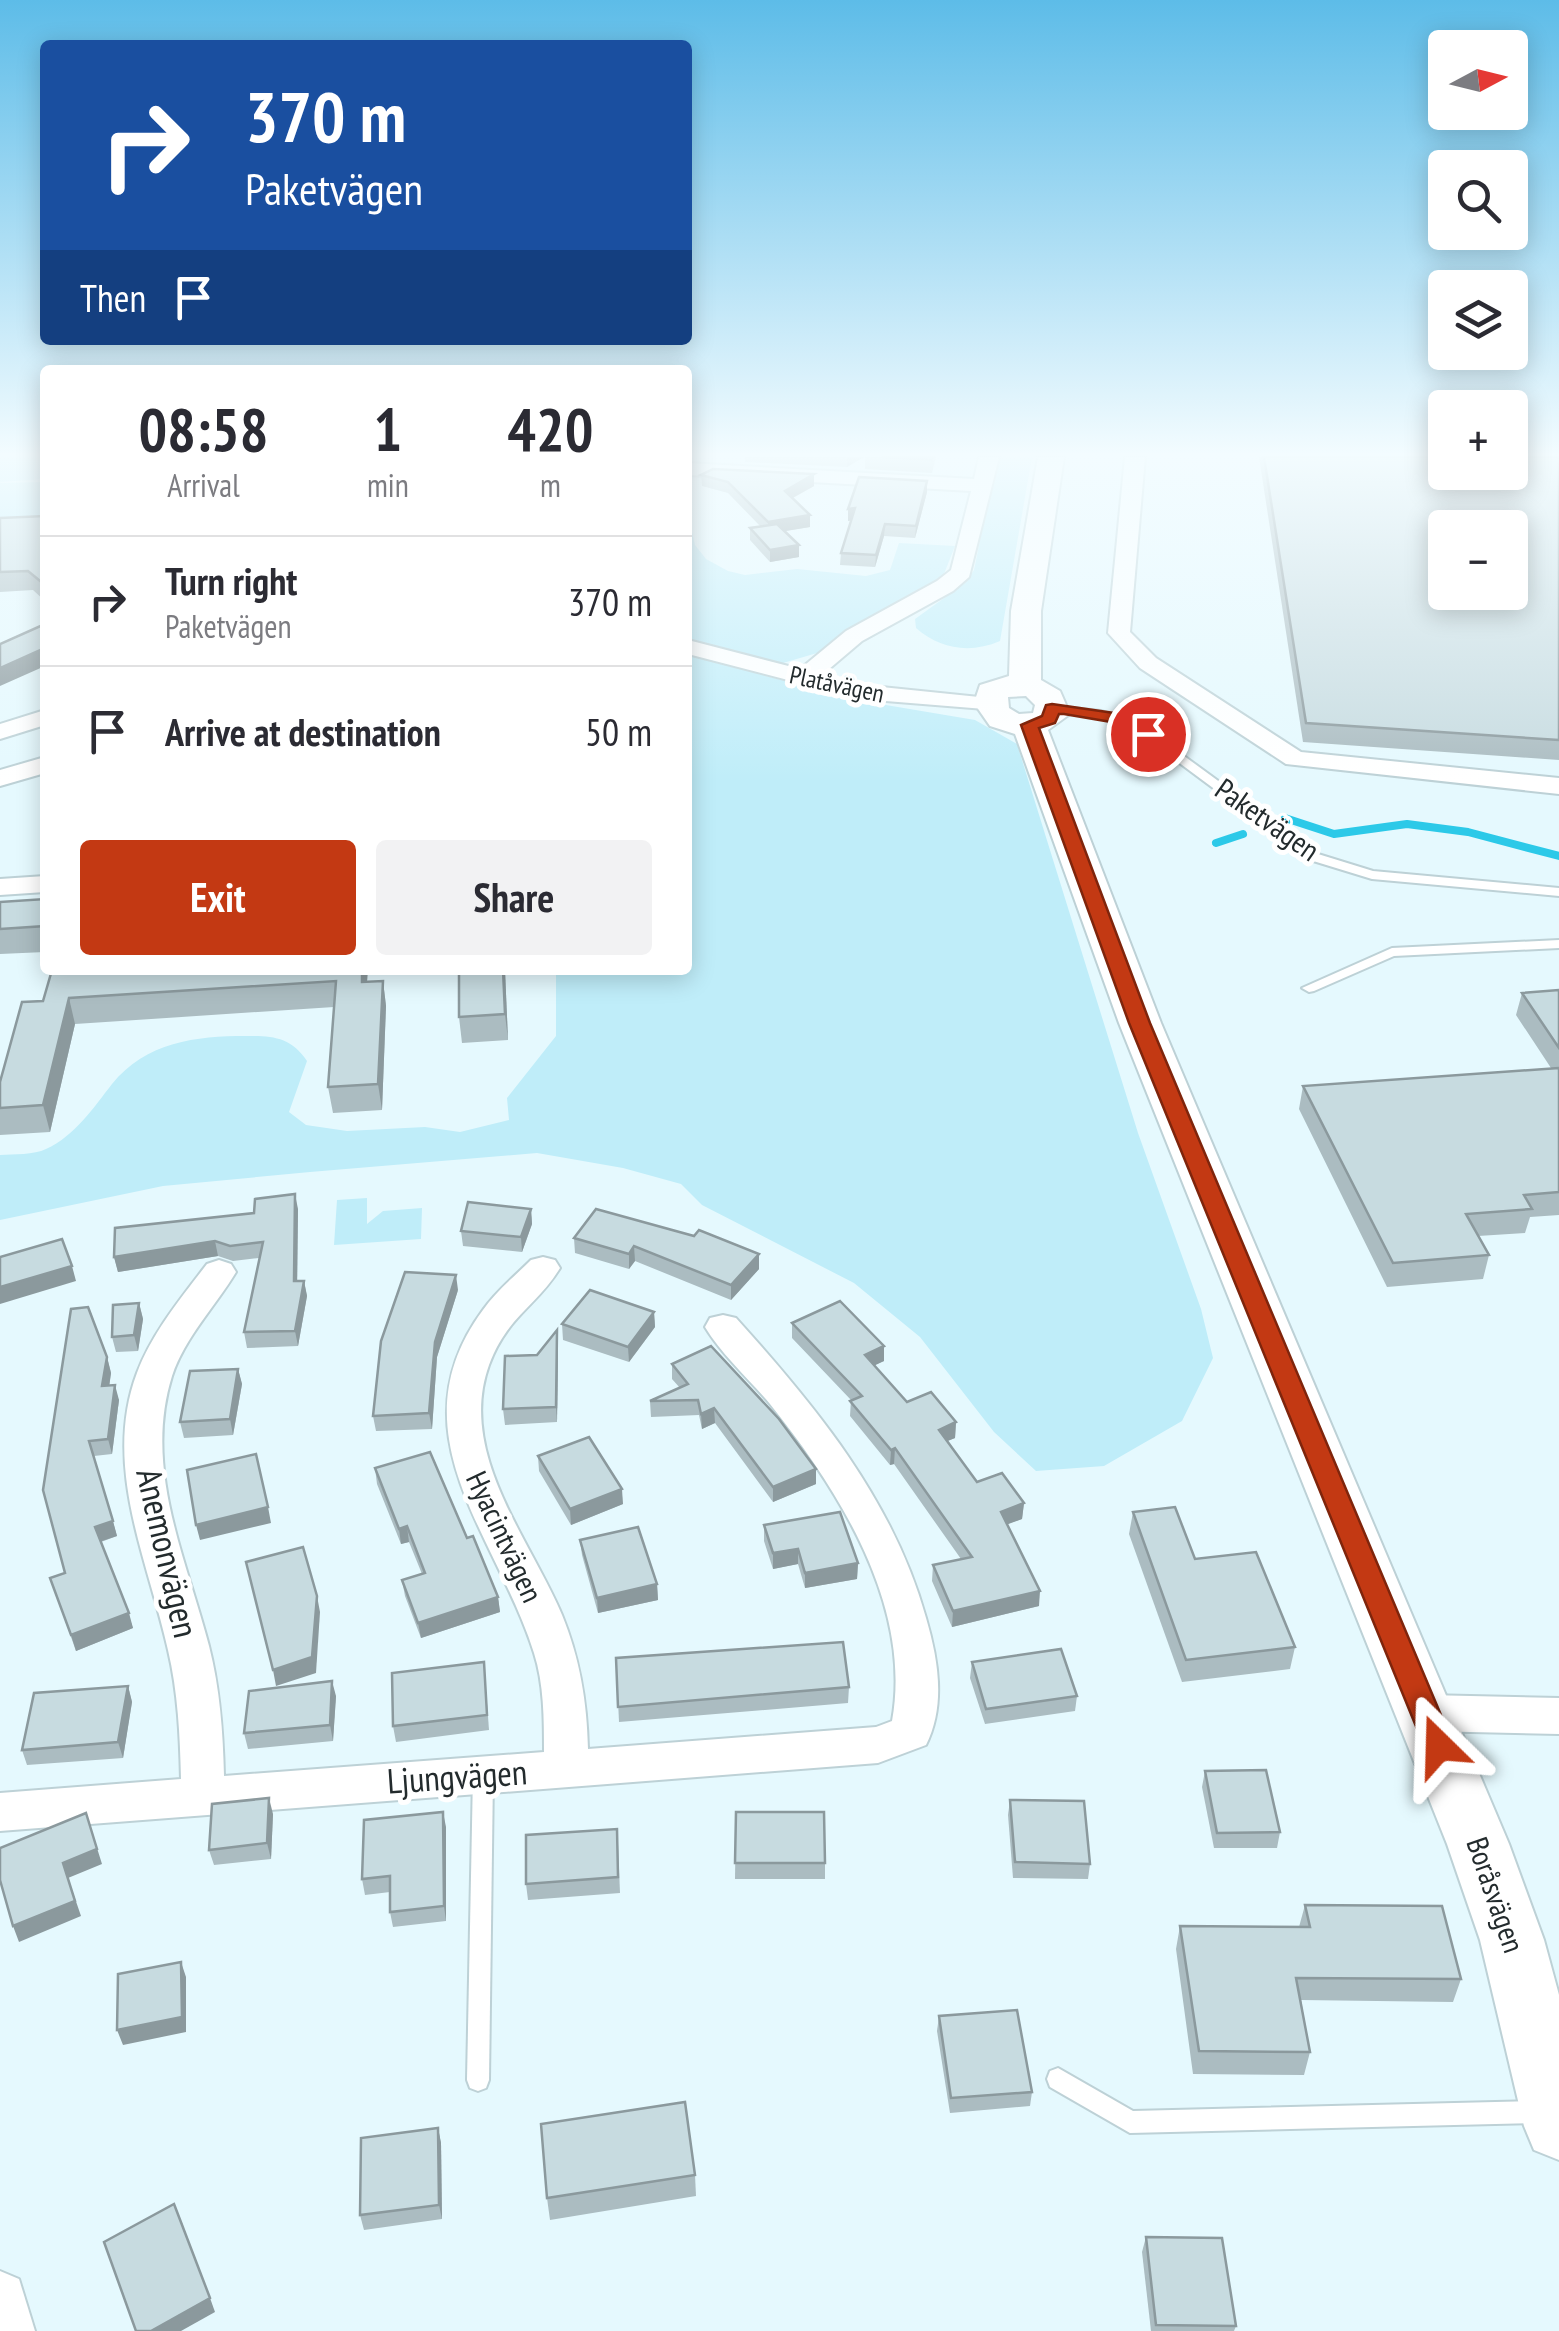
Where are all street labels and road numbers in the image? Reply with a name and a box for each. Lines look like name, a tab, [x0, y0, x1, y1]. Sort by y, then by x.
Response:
street label: Platåvägen	[787, 658, 887, 710]
street label: Paketvägen	[1208, 769, 1328, 869]
street label: Anemonvägen	[126, 1464, 210, 1642]
street label: Hyacintvägen	[458, 1465, 553, 1608]
street label: Ljungvägen	[385, 1748, 528, 1804]
street label: Boråsvägen	[1459, 1832, 1534, 1957]

